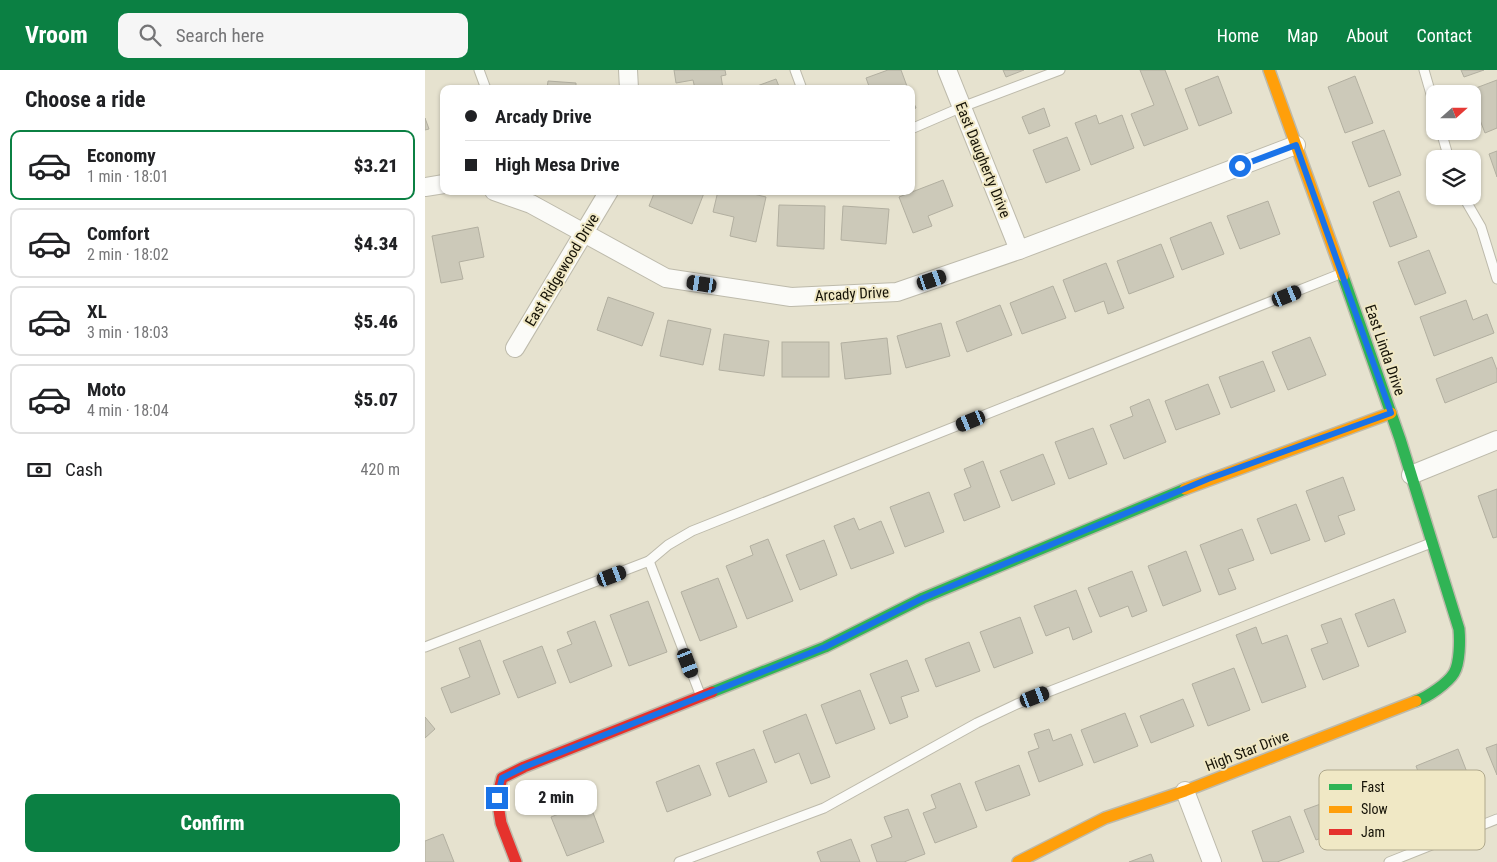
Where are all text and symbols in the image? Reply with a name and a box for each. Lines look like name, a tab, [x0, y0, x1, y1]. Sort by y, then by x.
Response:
search box	[118, 13, 468, 58]
text: Vroom	[25, 21, 88, 49]
icon: search	[136, 21, 164, 49]
text: Search here	[176, 24, 264, 47]
text: Home	[1217, 25, 1259, 46]
text: Map	[1287, 25, 1318, 46]
text: About	[1346, 25, 1388, 46]
text: Contact	[1416, 25, 1472, 46]
north arrow	[1426, 85, 1481, 140]
map controls	[1426, 85, 1481, 205]
text: Choose a ride	[25, 87, 146, 112]
street label: East Daugherty Drive	[952, 100, 1014, 220]
text: Arcady Drive	[495, 105, 592, 128]
icon: car	[27, 143, 72, 188]
text: Economy	[87, 144, 156, 167]
button: layers	[1426, 150, 1481, 205]
text: High Mesa Drive	[495, 153, 620, 176]
text: $3.21	[354, 154, 398, 177]
route start	[1229, 155, 1251, 177]
text: 1 min · 18:01	[87, 167, 169, 186]
street label: East Ridgewood Drive	[521, 210, 603, 330]
icon: car	[27, 221, 72, 266]
text: Comfort	[87, 222, 150, 245]
text: $4.34	[354, 232, 398, 255]
text: 2 min · 18:02	[87, 245, 169, 264]
car	[915, 268, 948, 292]
car	[686, 274, 717, 294]
street label: Arcady Drive	[814, 283, 890, 305]
car	[1270, 283, 1303, 309]
icon: car	[27, 299, 72, 344]
text: XL	[87, 300, 107, 323]
street label: East Linda Drive	[1361, 302, 1409, 398]
text: $5.46	[354, 310, 398, 333]
text: 3 min · 18:03	[87, 323, 169, 342]
icon: car	[27, 377, 72, 422]
text: Moto	[87, 378, 126, 401]
text: $5.07	[354, 388, 398, 411]
text: 4 min · 18:04	[87, 401, 169, 420]
car	[954, 408, 987, 434]
icon: cash	[25, 456, 53, 484]
text: Cash	[65, 458, 103, 481]
text: 420 m	[361, 460, 400, 479]
car	[595, 564, 628, 588]
car	[675, 646, 700, 680]
car	[1018, 685, 1051, 709]
street label: High Star Drive	[1203, 727, 1291, 775]
legend	[1319, 770, 1485, 850]
text: Fast	[1361, 779, 1385, 795]
callout: 2 min	[515, 780, 597, 816]
route end	[486, 787, 508, 809]
text: 2 min	[538, 788, 574, 807]
button: Confirm	[25, 794, 400, 852]
text: Slow	[1361, 801, 1388, 817]
text: Jam	[1361, 824, 1385, 840]

